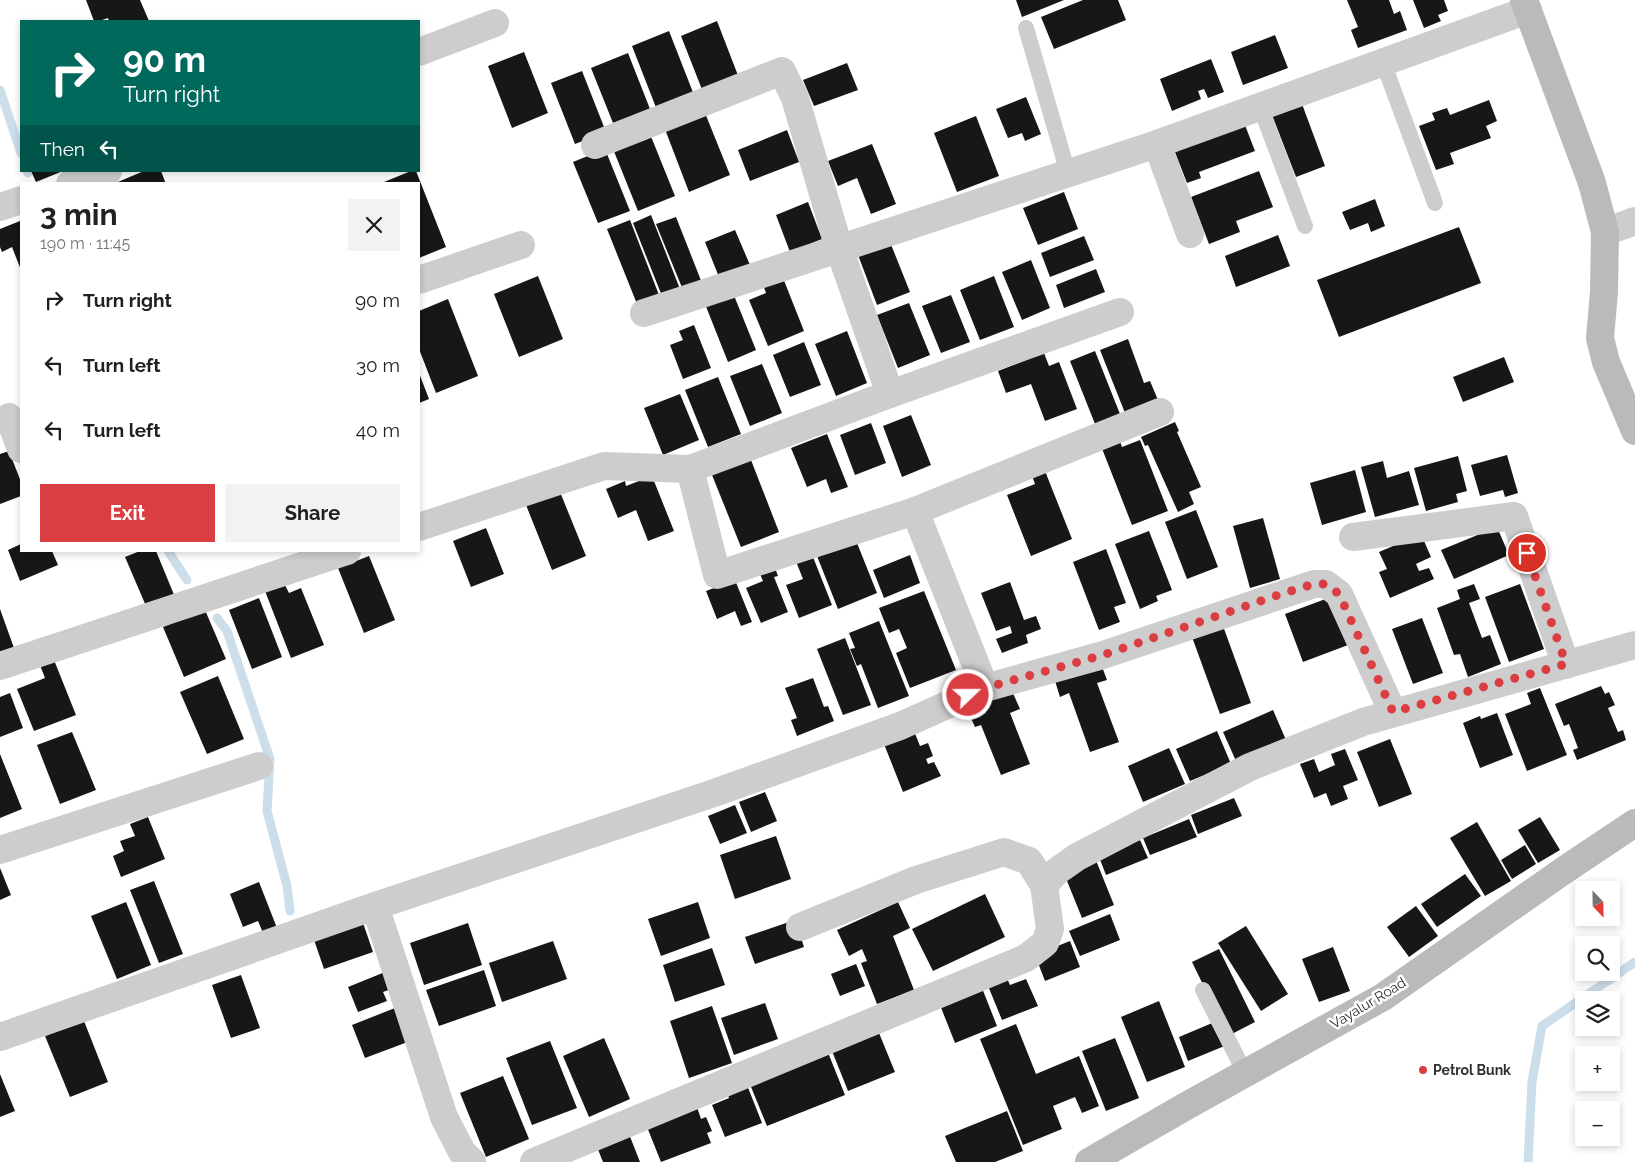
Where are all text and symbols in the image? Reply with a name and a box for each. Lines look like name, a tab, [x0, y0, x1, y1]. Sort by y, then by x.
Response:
text: 90 m	[123, 39, 206, 80]
icon: right	[40, 40, 105, 105]
text: Turn right	[123, 81, 220, 107]
icon: left	[95, 135, 123, 163]
text: Then	[40, 138, 85, 160]
text: 3 min	[40, 197, 118, 232]
button: close	[348, 199, 400, 251]
text: 190 m · 11:45	[40, 234, 130, 253]
icon: right	[40, 286, 68, 314]
text: Turn right	[83, 289, 172, 311]
text: 90 m	[355, 289, 400, 311]
icon: left	[40, 351, 68, 379]
text: Turn left	[83, 354, 160, 376]
text: 30 m	[356, 354, 400, 376]
icon: left	[40, 416, 68, 444]
text: Turn left	[83, 419, 160, 441]
text: 40 m	[356, 419, 400, 441]
button: Exit	[40, 484, 215, 542]
button: Share	[225, 484, 400, 542]
pin	[1506, 532, 1548, 574]
icon: arrive	[1513, 539, 1541, 567]
position arrow	[941, 668, 993, 720]
north arrow	[1575, 881, 1620, 926]
map controls	[1575, 881, 1620, 1146]
button: search	[1575, 936, 1620, 981]
street label: Vayalur Road	[1327, 974, 1409, 1032]
button: layers	[1575, 991, 1620, 1036]
button: +	[1575, 1046, 1620, 1091]
place label: Petrol Bunk	[1433, 1062, 1511, 1078]
marker: Petrol Bunk	[1417, 1064, 1429, 1076]
button: −	[1575, 1101, 1620, 1146]

